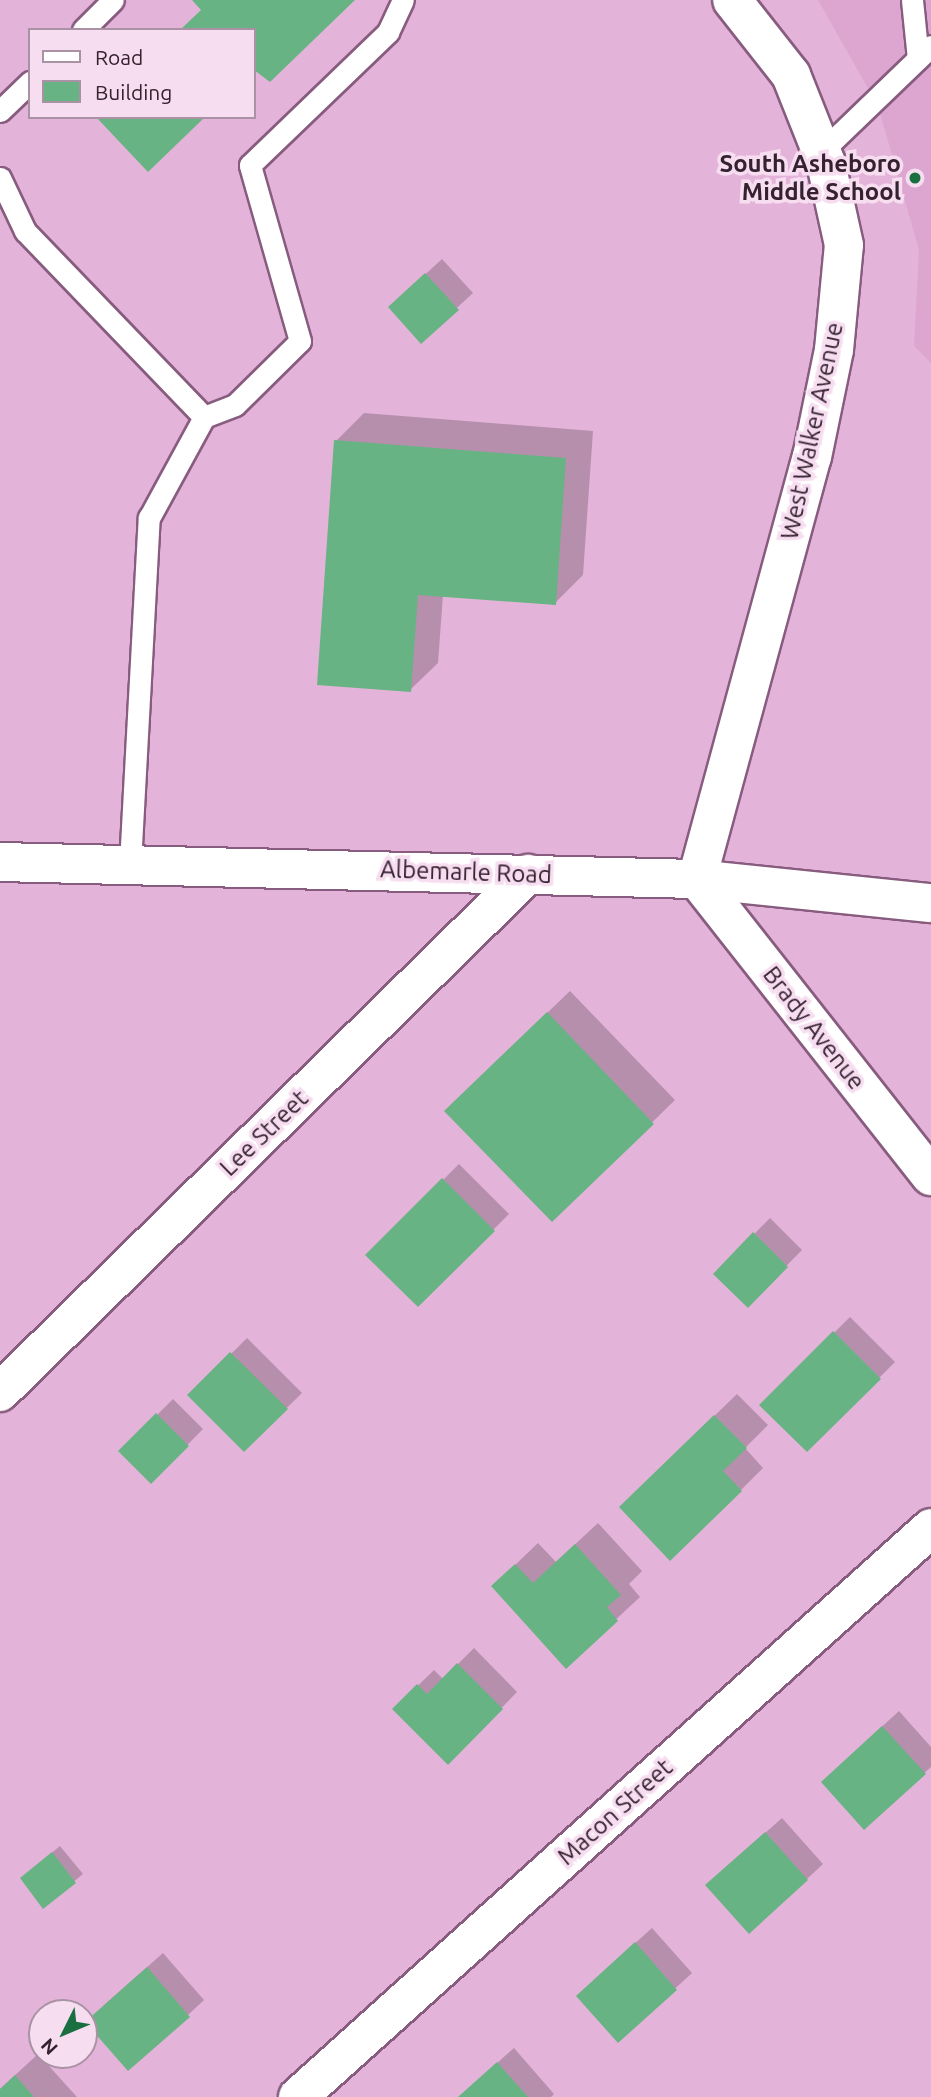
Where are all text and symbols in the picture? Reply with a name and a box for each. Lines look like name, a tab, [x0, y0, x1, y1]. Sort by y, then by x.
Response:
legend	[28, 28, 256, 119]
text: Road	[95, 45, 143, 69]
text: Building	[95, 80, 172, 104]
place label: South Asheboro Middle School	[720, 150, 901, 206]
marker: South Asheboro Middle School	[907, 170, 923, 186]
street label: West Walker Avenue	[775, 320, 849, 542]
street label: Albemarle Road	[380, 855, 552, 889]
street label: Brady Avenue	[757, 961, 871, 1095]
street label: Lee Street	[214, 1084, 314, 1182]
street label: Macon Street	[552, 1753, 678, 1871]
north arrow	[28, 1999, 98, 2069]
text: N	[36, 2034, 62, 2060]

